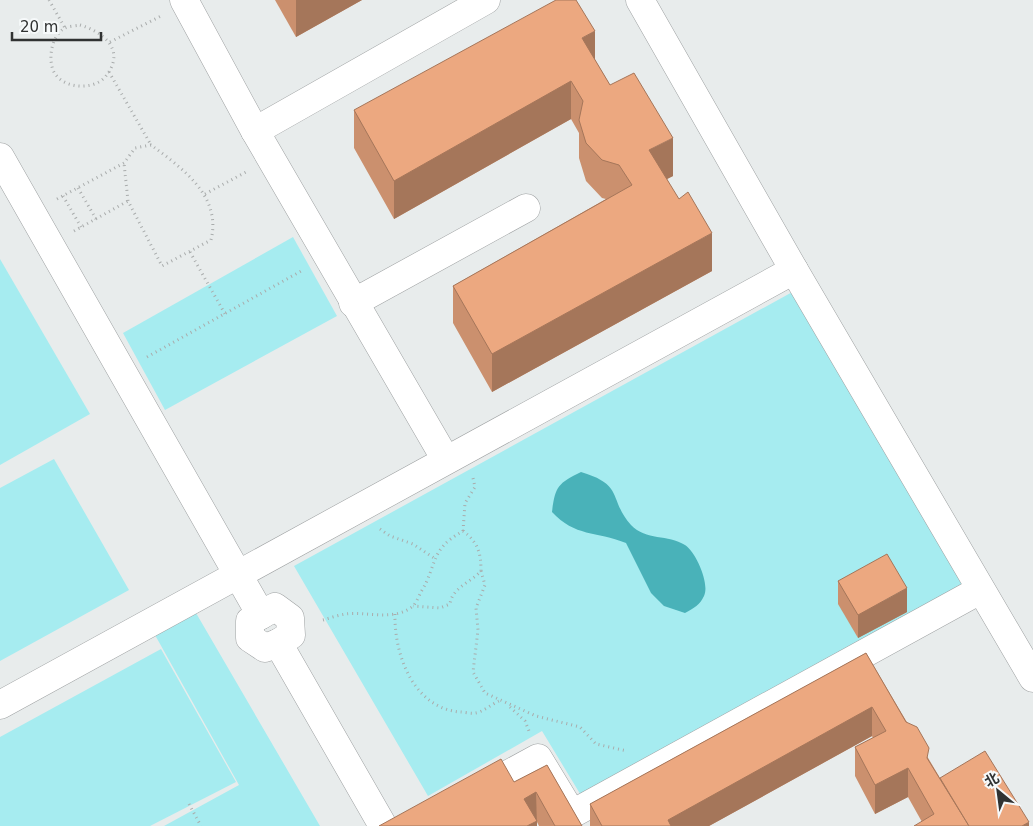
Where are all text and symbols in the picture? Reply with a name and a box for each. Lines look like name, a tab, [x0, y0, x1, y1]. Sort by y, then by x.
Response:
scale bar	[12, 10, 101, 42]
text: 20 m	[20, 18, 58, 36]
north arrow	[973, 766, 1023, 816]
text: 北	[982, 769, 1002, 790]

